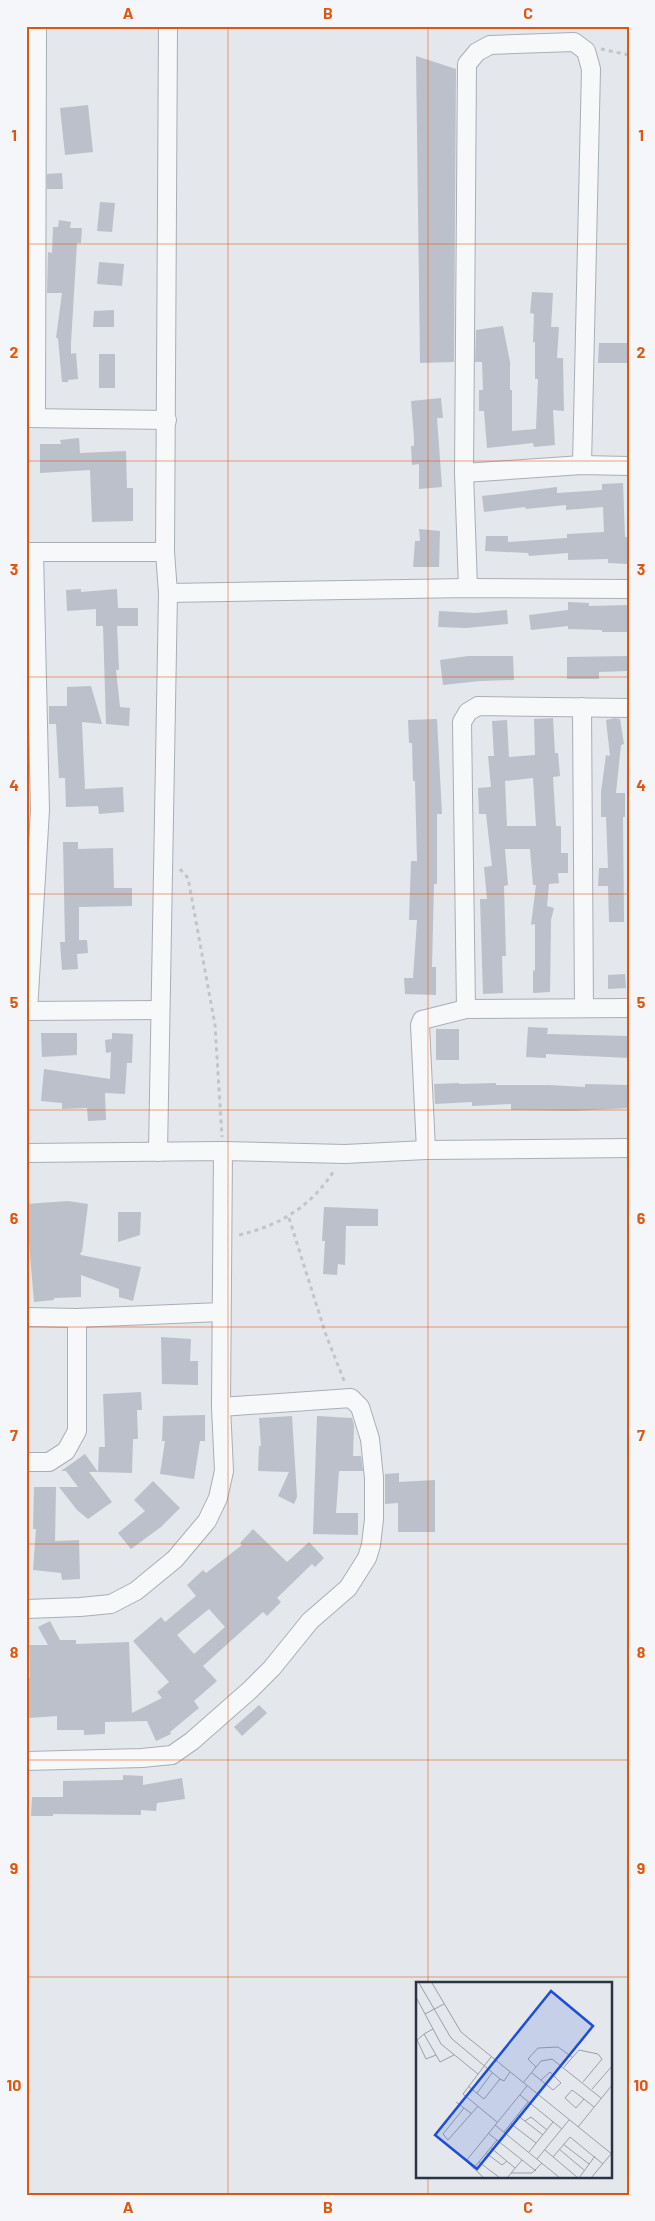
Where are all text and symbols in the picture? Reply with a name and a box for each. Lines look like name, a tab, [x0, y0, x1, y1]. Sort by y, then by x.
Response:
text: A	[123, 3, 134, 22]
text: B	[323, 3, 333, 22]
text: C	[523, 3, 533, 22]
text: 1	[11, 125, 17, 144]
text: 1	[638, 125, 644, 144]
text: 2	[10, 342, 19, 361]
text: 2	[637, 342, 646, 361]
text: 3	[10, 559, 18, 578]
text: 3	[637, 559, 645, 578]
text: 4	[9, 775, 19, 794]
text: 4	[636, 775, 646, 794]
text: 5	[10, 992, 19, 1011]
text: 5	[637, 992, 646, 1011]
text: 6	[10, 1208, 19, 1227]
text: 6	[637, 1208, 646, 1227]
text: 7	[10, 1425, 18, 1444]
text: 7	[637, 1425, 645, 1444]
text: 8	[10, 1642, 19, 1661]
text: 8	[637, 1642, 646, 1661]
text: 9	[10, 1858, 18, 1877]
text: 9	[637, 1858, 645, 1877]
inset map	[416, 1982, 612, 2178]
text: 10	[7, 2075, 21, 2094]
text: 10	[634, 2075, 648, 2094]
text: A	[123, 2197, 134, 2216]
text: B	[323, 2197, 333, 2216]
text: C	[523, 2197, 533, 2216]

